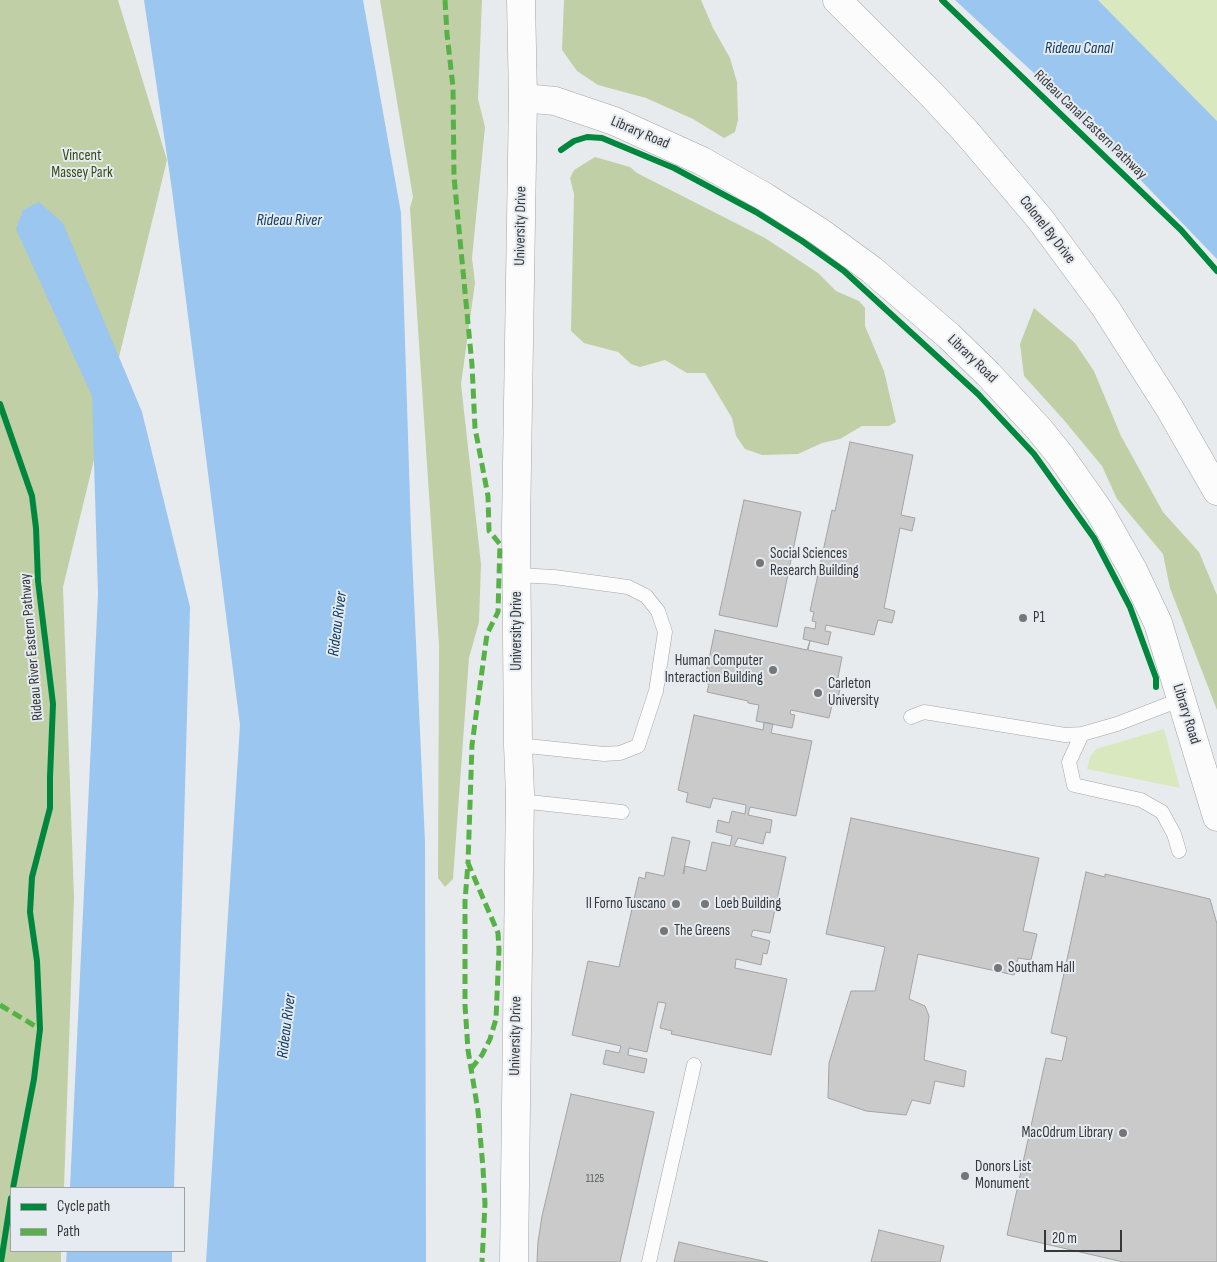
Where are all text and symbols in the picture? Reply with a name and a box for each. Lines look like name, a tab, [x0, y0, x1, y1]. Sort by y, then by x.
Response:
water label: Rideau Canal	[1045, 39, 1113, 59]
street label: Rideau Canal Eastern Pathway	[1030, 66, 1150, 184]
street label: Library Road	[608, 113, 672, 153]
park label: Vincent Massey Park	[51, 147, 113, 182]
street label: University Drive	[511, 186, 531, 266]
street label: Colonel By Drive	[1015, 193, 1079, 267]
water label: Rideau River	[256, 211, 322, 231]
street label: Library Road	[943, 331, 1001, 387]
place label: Social Sciences Research Building	[770, 545, 859, 580]
marker: Social Sciences Research Building	[754, 557, 766, 569]
street label: Rideau River Eastern Pathway	[17, 573, 47, 721]
water label: Rideau River	[324, 590, 352, 658]
street label: University Drive	[508, 591, 526, 671]
place label: P1	[1033, 609, 1045, 627]
marker: P1	[1017, 612, 1029, 624]
place label: Human Computer Interaction Building	[665, 652, 763, 687]
marker: Human Computer Interaction Building	[767, 664, 779, 676]
place label: Carleton University	[828, 675, 879, 710]
street label: Library Road	[1168, 682, 1204, 746]
marker: Carleton University	[812, 687, 824, 699]
place label: Il Forno Tuscano	[586, 895, 666, 913]
place label: Loeb Building	[715, 895, 781, 913]
marker: Il Forno Tuscano	[670, 898, 682, 910]
marker: Loeb Building	[699, 898, 711, 910]
place label: The Greens	[674, 922, 730, 940]
marker: The Greens	[658, 925, 670, 937]
place label: Southam Hall	[1008, 959, 1075, 977]
marker: Southam Hall	[992, 962, 1004, 974]
water label: Rideau River	[273, 992, 301, 1060]
street label: University Drive	[506, 996, 526, 1076]
place label: MacOdrum Library	[1021, 1124, 1113, 1142]
marker: MacOdrum Library	[1117, 1127, 1129, 1139]
place label: Donors List Monument	[975, 1158, 1031, 1193]
marker: Donors List Monument	[959, 1170, 971, 1182]
house number: 1125	[586, 1172, 604, 1186]
legend	[10, 1187, 185, 1252]
text: Cycle path	[57, 1197, 110, 1216]
scale bar	[1047, 1220, 1124, 1252]
text: Path	[57, 1222, 80, 1241]
text: 20 m	[1052, 1229, 1077, 1248]

